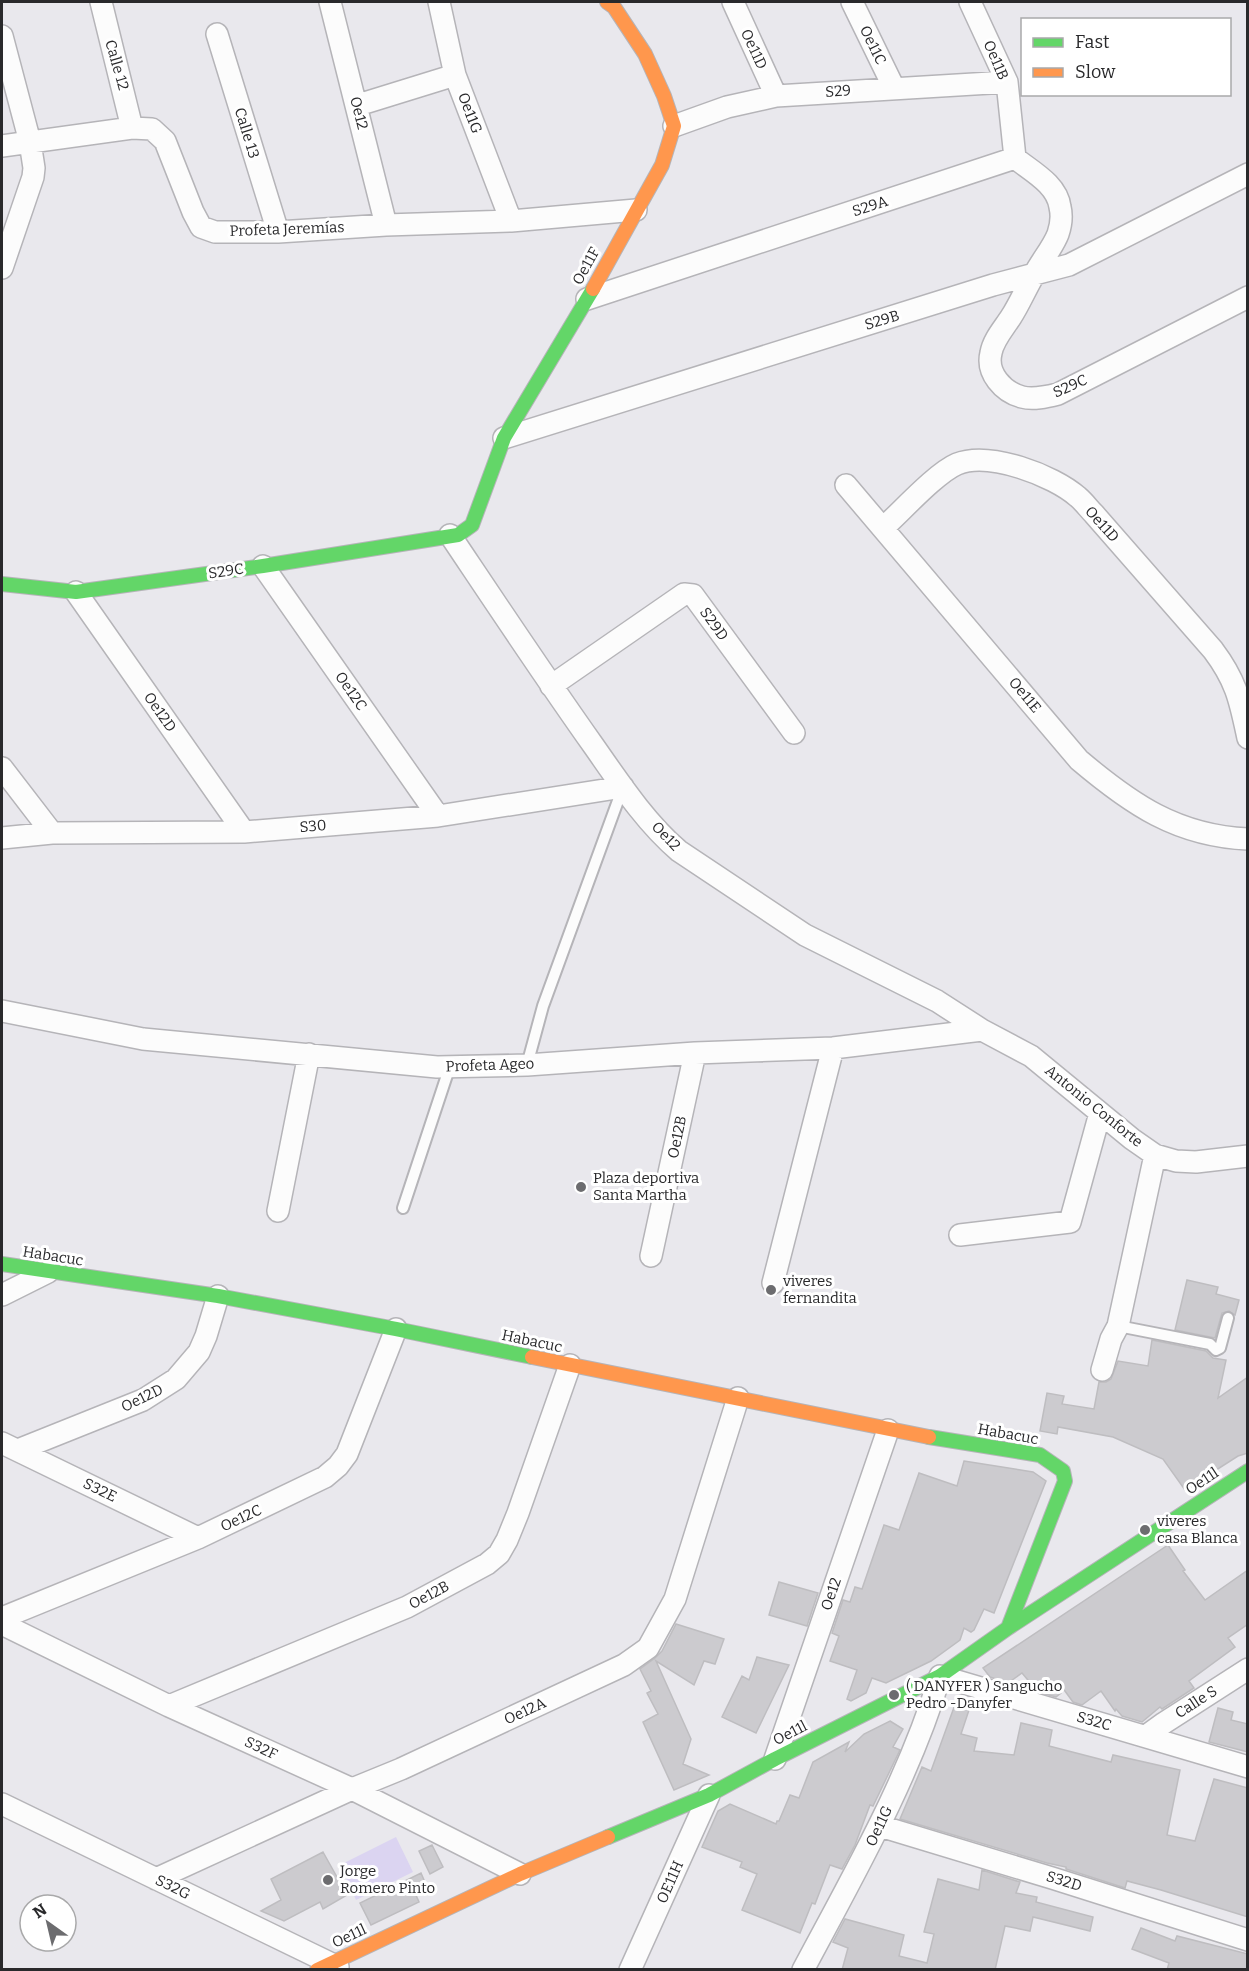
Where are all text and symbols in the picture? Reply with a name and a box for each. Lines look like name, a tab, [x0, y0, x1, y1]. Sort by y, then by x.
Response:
legend	[1021, 18, 1231, 96]
street label: Oe11C	[856, 23, 890, 67]
street label: Oe11D	[737, 26, 771, 72]
text: Fast	[1075, 31, 1110, 53]
street label: Calle 12	[101, 38, 133, 92]
street label: Oe11B	[980, 38, 1012, 82]
text: Slow	[1075, 61, 1116, 83]
street label: S29	[824, 81, 852, 101]
street label: Oe11G	[454, 90, 486, 136]
street label: Oe12	[346, 95, 372, 131]
street label: Calle 13	[231, 105, 263, 161]
street label: S29A	[850, 192, 891, 220]
street label: Profeta Jeremías	[229, 218, 345, 240]
street label: Oe11F	[568, 244, 604, 288]
street label: S29B	[862, 306, 902, 334]
street label: S29C	[1050, 371, 1090, 401]
street label: Oe11D	[1081, 502, 1123, 546]
street label: S29C	[207, 560, 245, 582]
street label: S29D	[696, 604, 732, 644]
street label: Oe12C	[331, 668, 371, 714]
street label: Oe11E	[1005, 674, 1045, 716]
street label: Oe12D	[140, 689, 180, 735]
street label: S30	[299, 816, 327, 836]
street label: Oe12	[648, 818, 684, 854]
street label: Profeta Ageo	[445, 1054, 535, 1076]
street label: Antonio Conforte	[1042, 1061, 1146, 1151]
street label: Oe12B	[664, 1114, 690, 1160]
place label: Plaza deportiva Santa Martha	[593, 1169, 699, 1204]
marker: Plaza deportiva Santa Martha	[574, 1180, 588, 1194]
street label: Habacuc	[21, 1242, 85, 1270]
place label: viveres fernandita	[782, 1272, 857, 1307]
marker: viveres fernandita	[764, 1283, 778, 1297]
street label: Habacuc	[500, 1326, 564, 1356]
street label: Oe12D	[118, 1380, 166, 1416]
street label: Habacuc	[976, 1420, 1040, 1448]
street label: Oe11l	[1182, 1464, 1222, 1498]
street label: S32E	[80, 1474, 120, 1506]
street label: Oe12C	[218, 1501, 264, 1535]
place label: viveres casa Blanca	[1156, 1512, 1238, 1547]
marker: viveres casa Blanca	[1138, 1523, 1152, 1537]
street label: Oe12	[817, 1575, 845, 1613]
street label: Oe12B	[406, 1577, 452, 1613]
place label: ( DANYFER ) Sangucho Pedro -Danyfer	[906, 1677, 1062, 1712]
street label: Calle S	[1172, 1682, 1220, 1722]
marker: ( DANYFER ) Sangucho Pedro -Danyfer	[887, 1688, 901, 1702]
street label: Oe12A	[501, 1693, 549, 1728]
street label: S32C	[1075, 1707, 1113, 1735]
street label: Oe11l	[770, 1717, 810, 1749]
street label: S32F	[242, 1733, 281, 1764]
street label: Oe11G	[862, 1803, 896, 1849]
street label: OE11H	[653, 1858, 687, 1906]
place label: Jorge Romero Pinto	[339, 1862, 435, 1897]
street label: S32D	[1044, 1867, 1084, 1895]
street label: S32G	[153, 1871, 193, 1903]
marker: Jorge Romero Pinto	[321, 1873, 335, 1887]
north arrow	[18, 1893, 78, 1953]
text: N	[29, 1900, 50, 1922]
street label: Oe11l	[329, 1920, 369, 1952]

